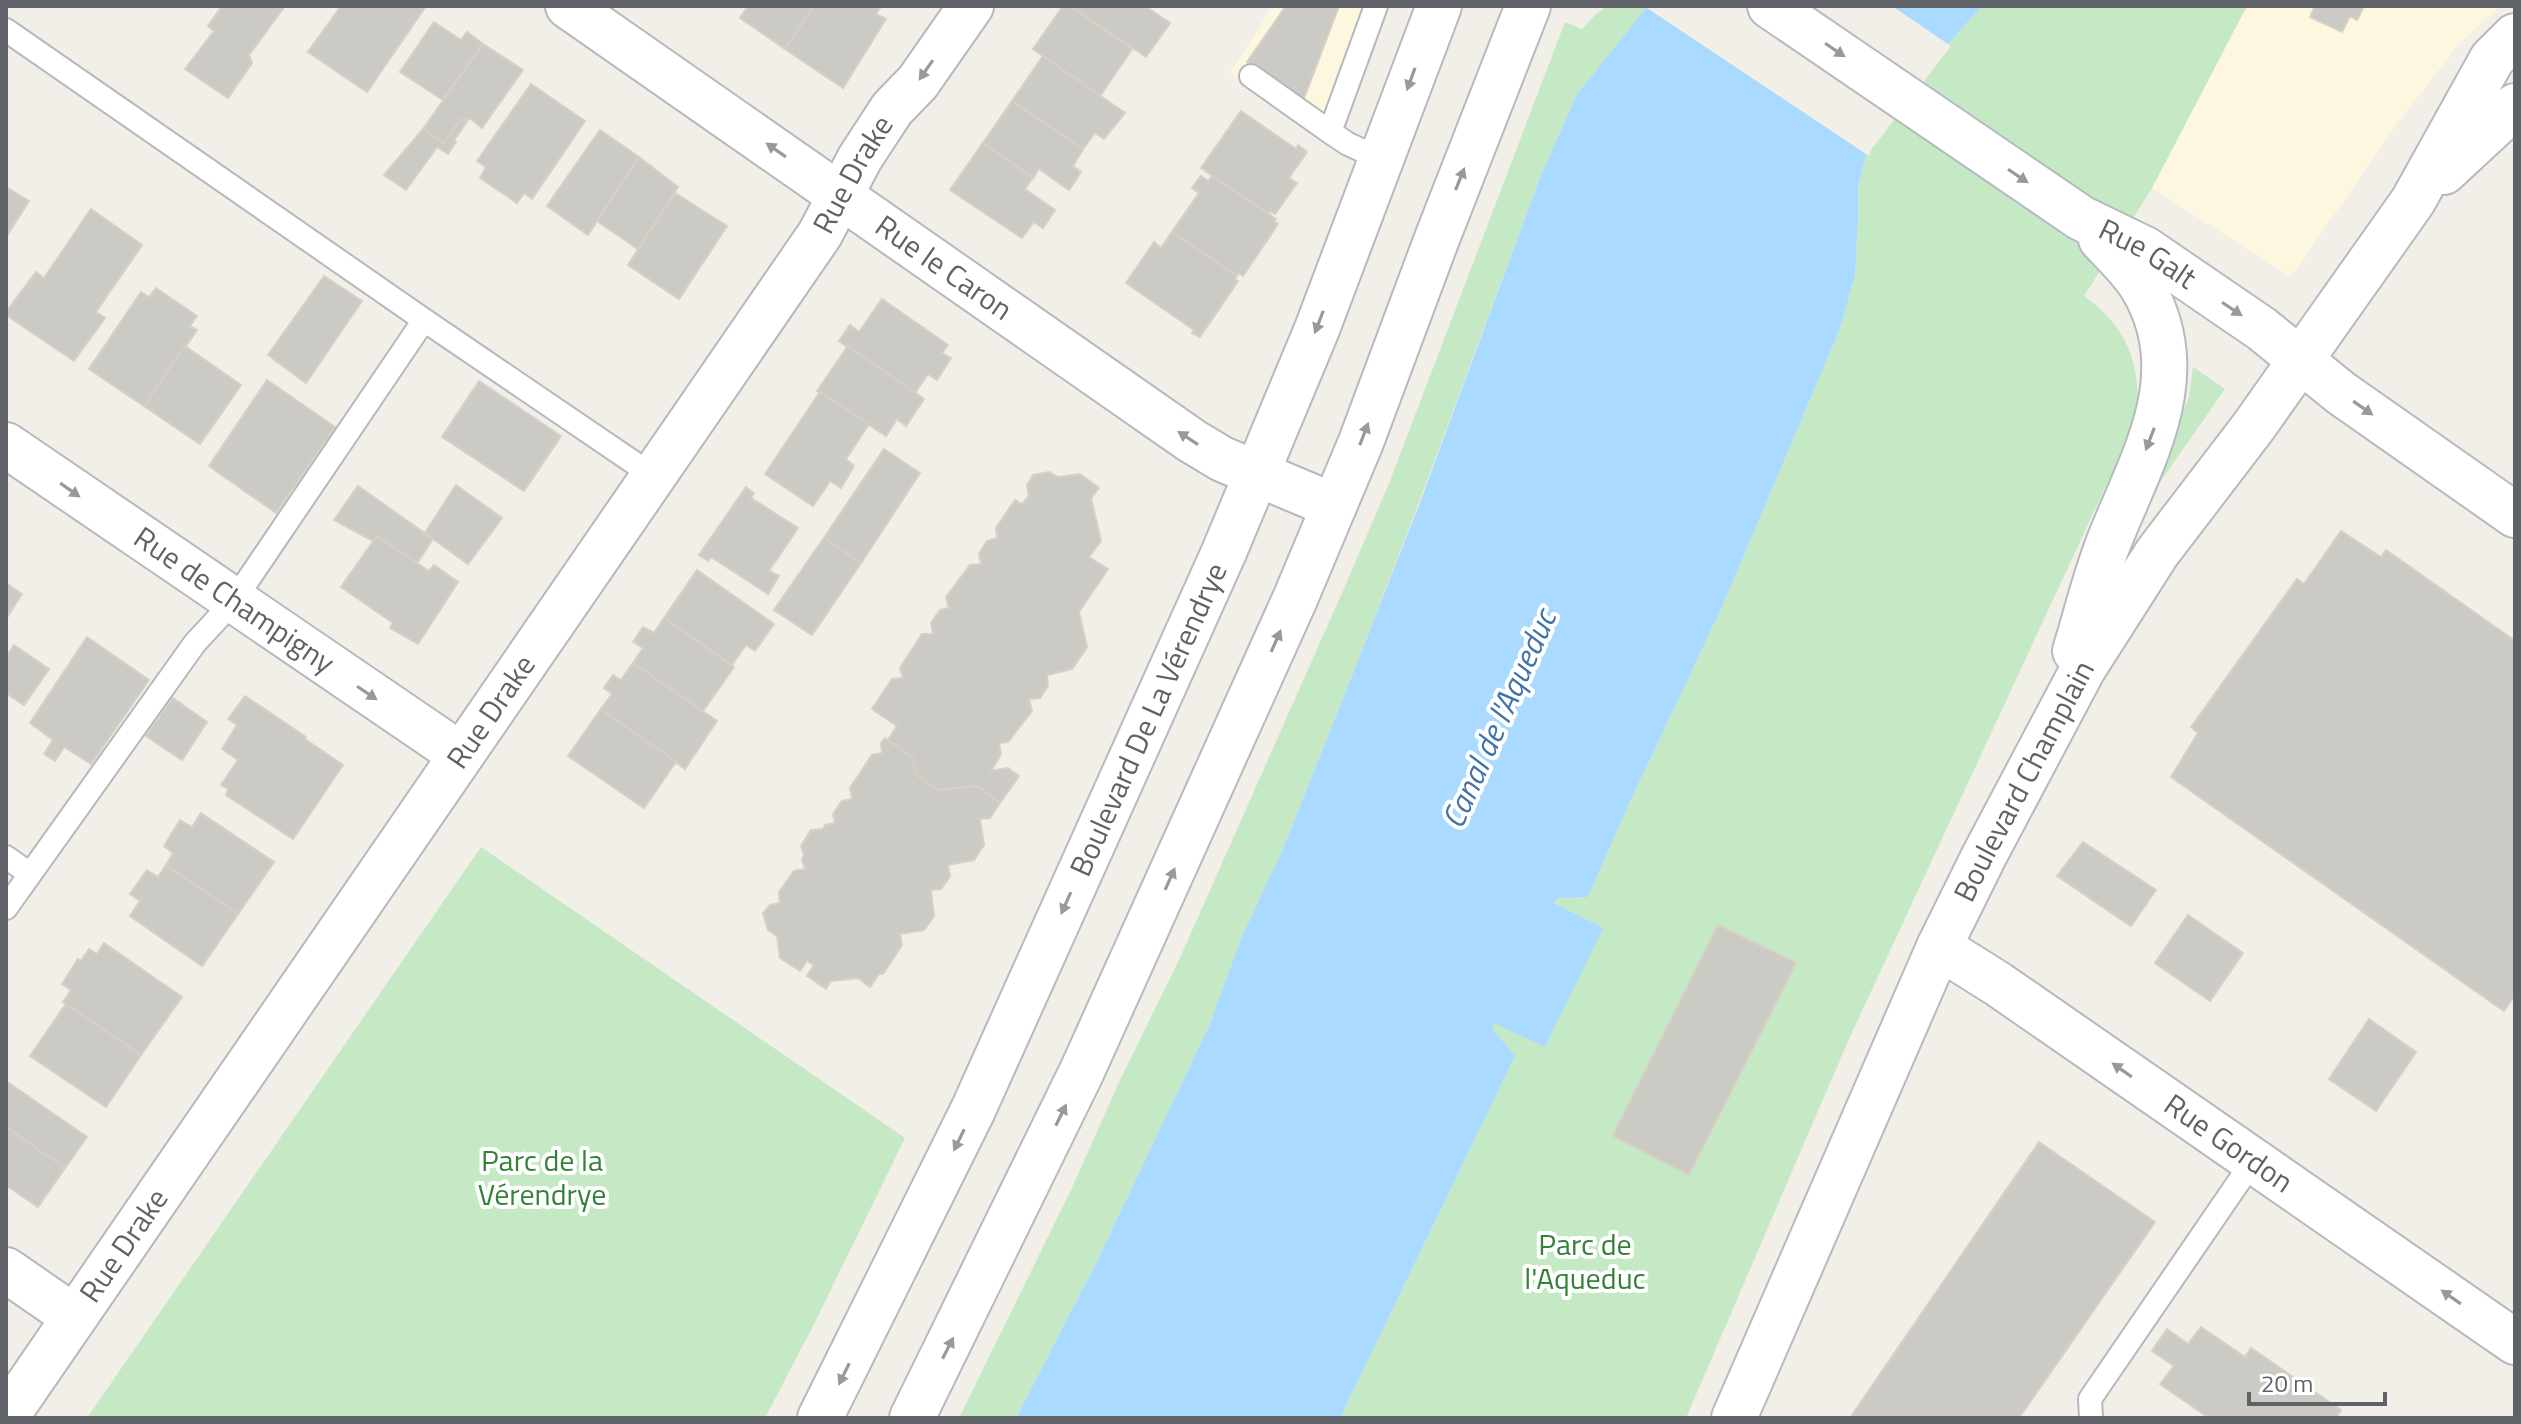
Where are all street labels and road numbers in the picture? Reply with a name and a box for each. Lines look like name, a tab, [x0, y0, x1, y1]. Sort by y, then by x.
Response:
street label: Rue Drake	[800, 105, 904, 242]
street label: Rue le Caron	[866, 203, 1022, 331]
street label: Rue Galt	[2091, 206, 2207, 300]
street label: Rue de Champigny	[125, 515, 345, 685]
street label: Boulevard De La Vérendrye	[1057, 555, 1238, 884]
street label: Rue Drake	[435, 645, 546, 778]
street label: Boulevard Champlain	[1941, 652, 2106, 909]
street label: Rue Gordon	[2155, 1082, 2303, 1204]
street label: Rue Drake	[67, 1178, 179, 1312]

